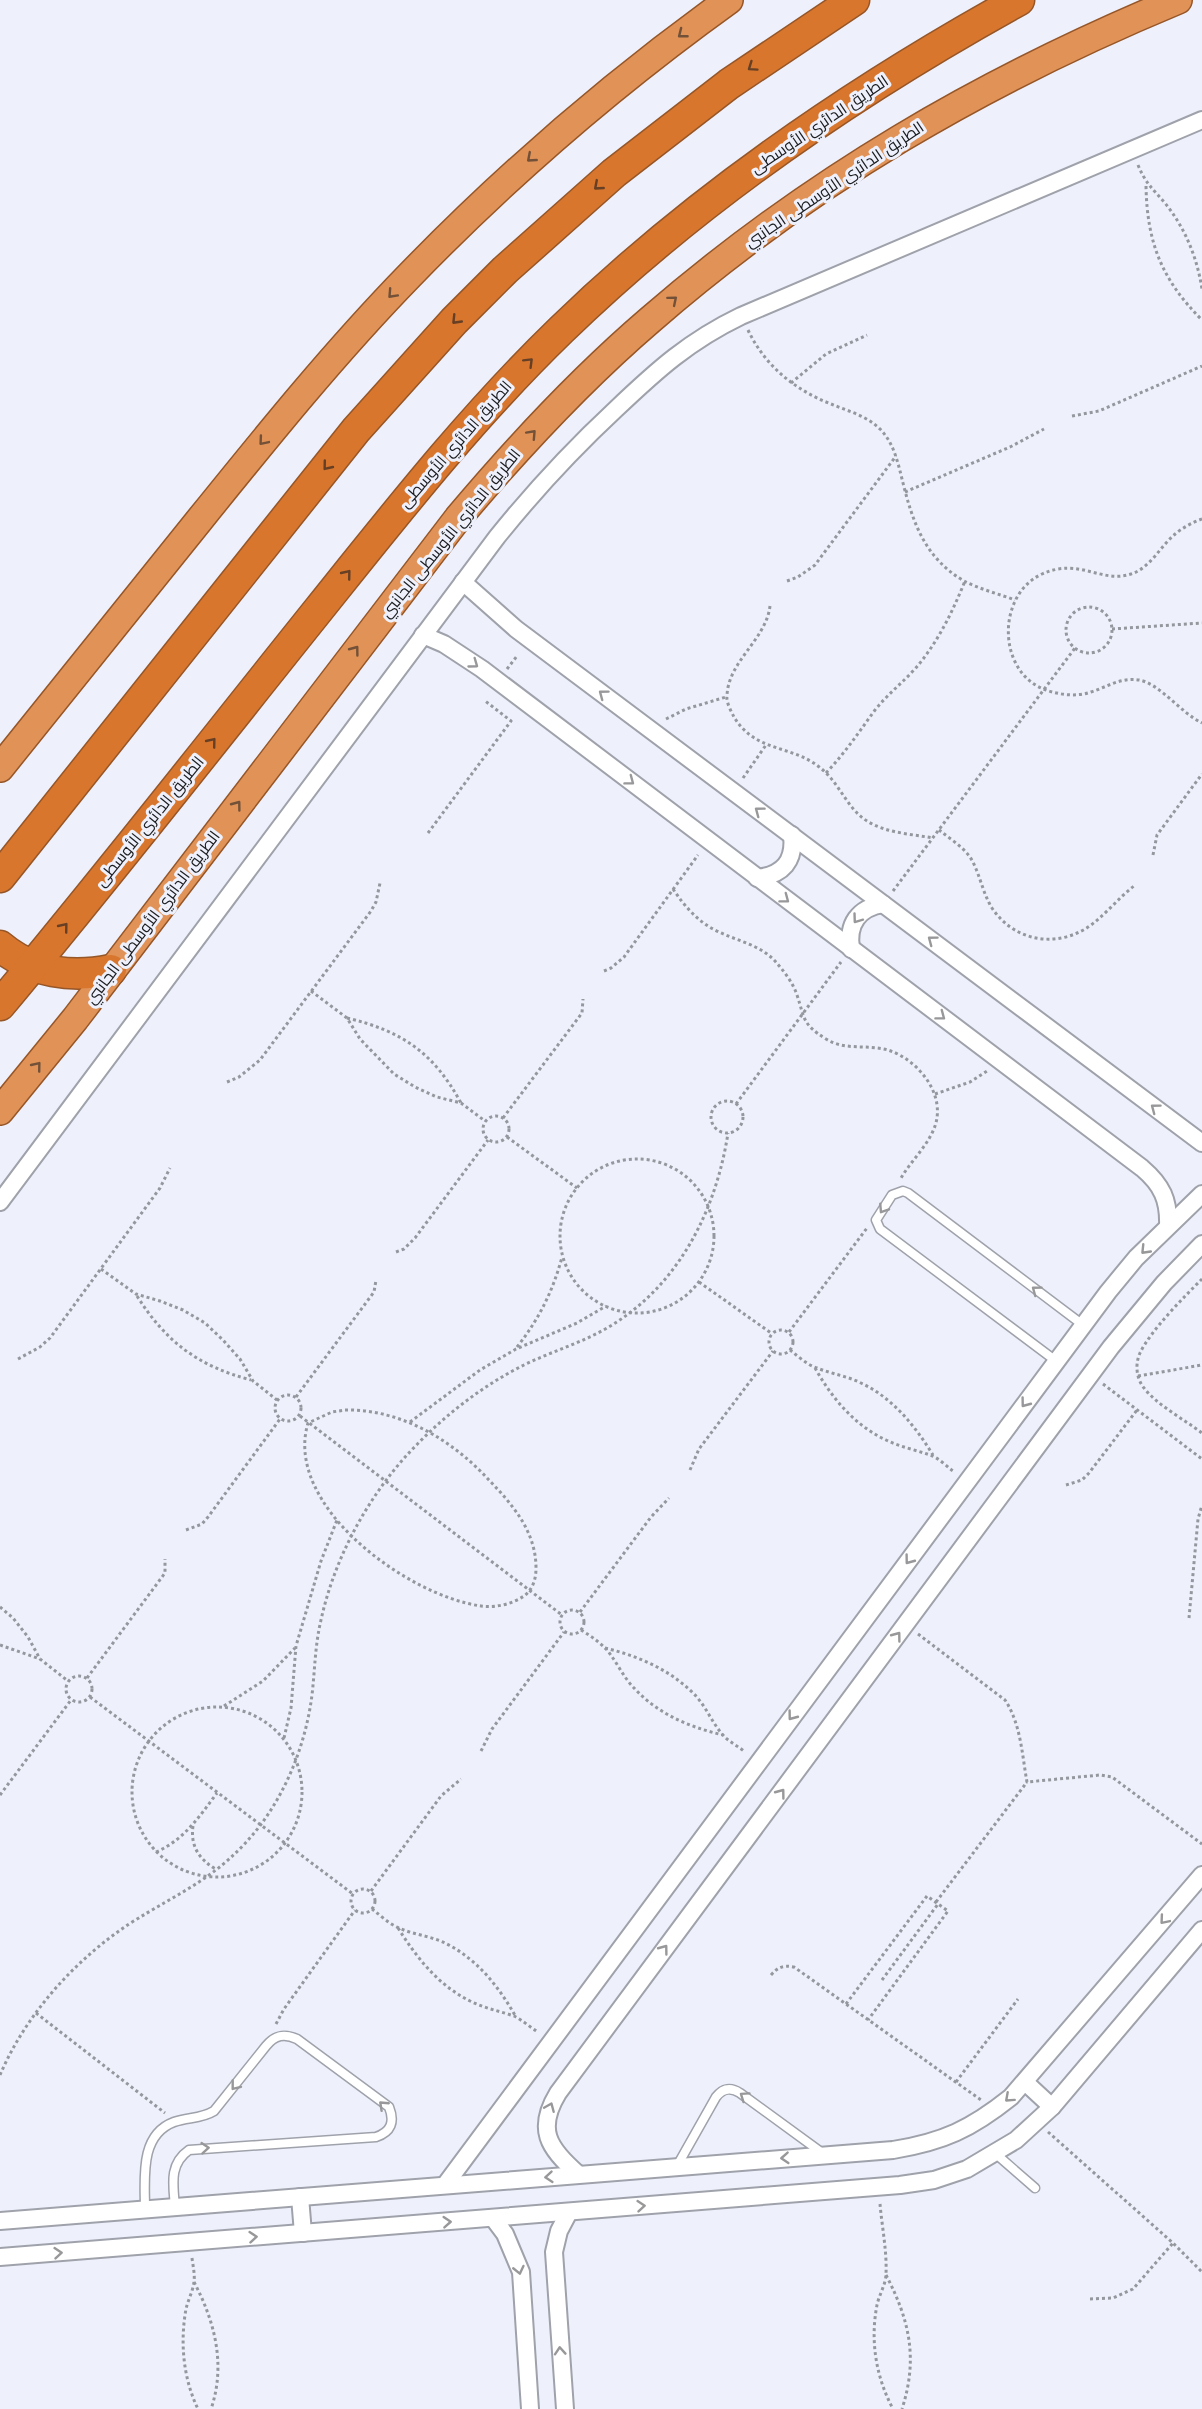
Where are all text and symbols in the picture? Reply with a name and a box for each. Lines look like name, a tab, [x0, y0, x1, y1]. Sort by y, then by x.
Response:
one-way arrow	[678, 27, 689, 38]
one-way arrow	[748, 60, 759, 71]
street label: الطريق الدائري الأوسطى	[746, 70, 894, 181]
street label: الطريق الدائري الأوسطى الجانبي	[741, 117, 930, 255]
one-way arrow	[528, 151, 538, 162]
one-way arrow	[594, 179, 605, 190]
one-way arrow	[388, 287, 399, 298]
one-way arrow	[666, 297, 677, 308]
one-way arrow	[452, 312, 463, 323]
one-way arrow	[521, 359, 532, 370]
street label: الطريق الدائري الأوسطى	[394, 376, 519, 514]
one-way arrow	[525, 431, 536, 441]
one-way arrow	[260, 434, 271, 445]
street label: الطريق الدائري الأوسطى الجانبي	[376, 444, 527, 624]
one-way arrow	[323, 459, 334, 470]
one-way arrow	[340, 570, 351, 581]
one-way arrow	[348, 646, 359, 657]
one-way arrow	[468, 656, 479, 667]
one-way arrow	[598, 691, 609, 702]
one-way arrow	[205, 738, 216, 749]
street label: الطريق الدائري الأوسطى	[90, 752, 211, 893]
one-way arrow	[623, 774, 634, 785]
one-way arrow	[230, 801, 241, 812]
one-way arrow	[755, 807, 766, 818]
street label: الطريق الدائري الأوسطى الجانبي	[80, 826, 227, 1010]
one-way arrow	[778, 892, 789, 903]
one-way arrow	[853, 912, 864, 923]
one-way arrow	[56, 923, 67, 934]
one-way arrow	[928, 937, 939, 948]
one-way arrow	[934, 1009, 945, 1020]
one-way arrow	[29, 1061, 40, 1072]
one-way arrow	[1151, 1105, 1162, 1116]
one-way arrow	[879, 1202, 890, 1213]
one-way arrow	[1141, 1243, 1152, 1253]
one-way arrow	[1032, 1286, 1043, 1297]
one-way arrow	[1021, 1397, 1032, 1408]
one-way arrow	[905, 1553, 916, 1564]
one-way arrow	[890, 1632, 901, 1643]
one-way arrow	[789, 1710, 800, 1721]
one-way arrow	[773, 1789, 784, 1800]
one-way arrow	[1160, 1913, 1171, 1924]
one-way arrow	[657, 1945, 668, 1956]
one-way arrow	[232, 2079, 243, 2090]
one-way arrow	[1005, 2091, 1015, 2102]
one-way arrow	[740, 2092, 751, 2103]
one-way arrow	[380, 2101, 390, 2112]
one-way arrow	[543, 2103, 555, 2114]
one-way arrow	[201, 2142, 210, 2155]
one-way arrow	[781, 2151, 790, 2164]
one-way arrow	[544, 2170, 553, 2183]
one-way arrow	[637, 2200, 646, 2213]
one-way arrow	[443, 2215, 452, 2228]
one-way arrow	[248, 2231, 257, 2244]
one-way arrow	[54, 2246, 63, 2259]
one-way arrow	[512, 2265, 525, 2275]
one-way arrow	[554, 2346, 567, 2355]

